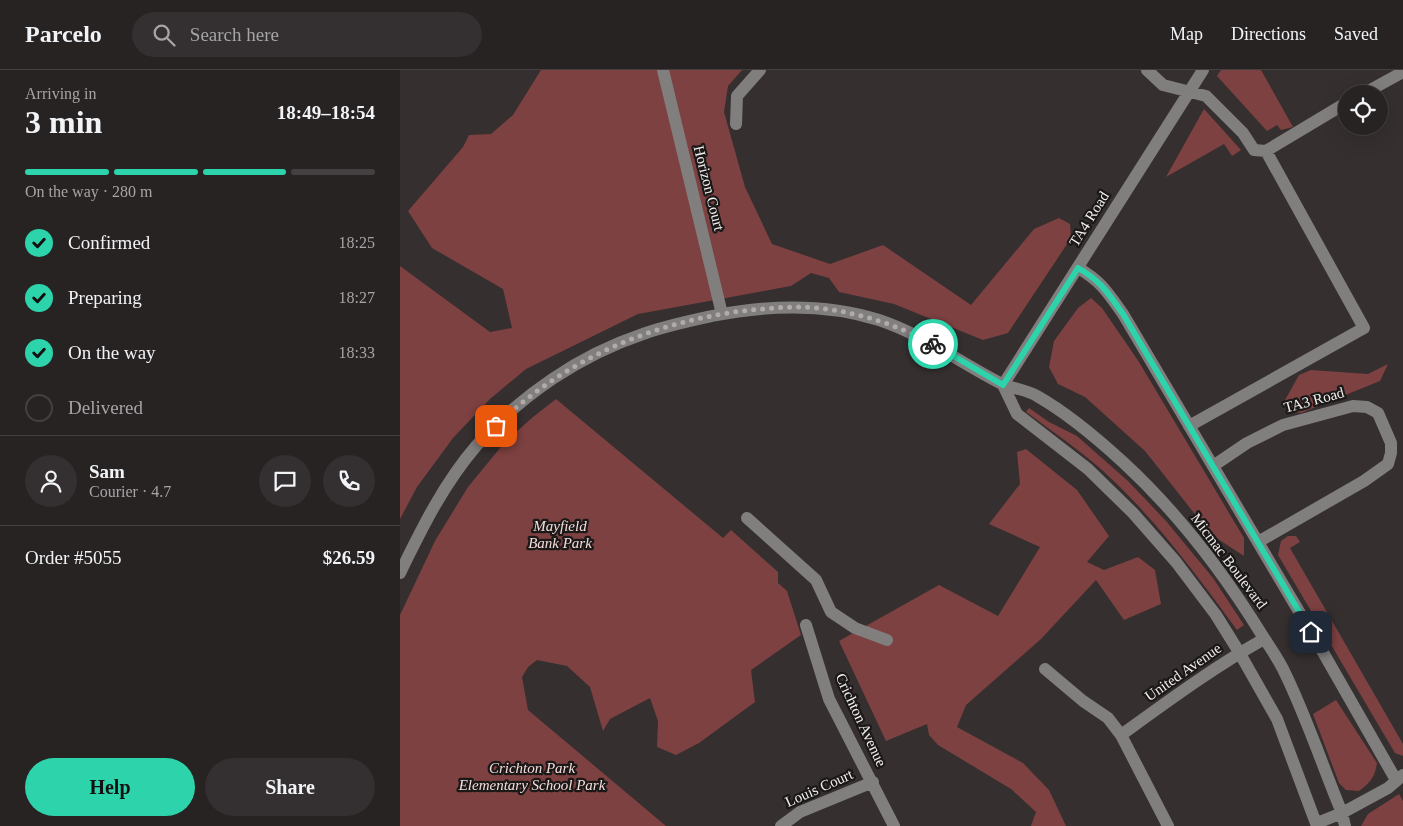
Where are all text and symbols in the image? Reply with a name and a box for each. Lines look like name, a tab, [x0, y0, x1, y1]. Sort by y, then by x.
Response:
search box	[132, 12, 482, 57]
text: Parcelo	[25, 21, 102, 47]
icon: search	[150, 21, 178, 49]
text: Search here	[190, 24, 279, 45]
text: Map	[1170, 24, 1203, 44]
text: Directions	[1231, 24, 1306, 44]
text: Saved	[1334, 24, 1378, 44]
text: Arriving in	[25, 85, 97, 102]
map controls	[1338, 85, 1388, 135]
button: locate	[1338, 85, 1388, 135]
text: 18:49–18:54	[277, 102, 375, 123]
text: 3 min	[25, 104, 102, 140]
street label: Horizon Court	[691, 144, 727, 233]
text: On the way · 280 m	[25, 183, 153, 200]
street label: TA4 Road	[1066, 188, 1112, 249]
icon: check	[25, 229, 53, 257]
text: Confirmed	[68, 232, 150, 253]
text: 18:25	[339, 234, 375, 251]
icon: check	[25, 284, 53, 312]
text: Preparing	[68, 287, 142, 308]
text: 18:27	[339, 289, 375, 306]
courier	[908, 319, 958, 369]
icon: bike	[919, 330, 947, 358]
icon: check	[25, 339, 53, 367]
text: On the way	[68, 342, 156, 363]
text: 18:33	[339, 344, 375, 361]
street label: TA3 Road	[1282, 384, 1346, 416]
text: Delivered	[68, 397, 143, 418]
pin	[475, 405, 517, 447]
icon: bag	[482, 412, 510, 440]
button: person	[25, 455, 77, 507]
button: chat	[259, 455, 311, 507]
button: phone	[323, 455, 375, 507]
text: Sam	[89, 461, 125, 482]
text: Courier · 4.7	[89, 483, 171, 500]
street label: Micmac Boulevard	[1188, 510, 1270, 612]
park label: Mayfield Bank Park	[528, 518, 592, 551]
text: Order #5055	[25, 547, 122, 568]
text: $26.59	[323, 547, 375, 568]
pin	[1290, 611, 1332, 653]
icon: home	[1297, 618, 1325, 646]
street label: United Avenue	[1142, 640, 1224, 704]
street label: Crichton Avenue	[832, 671, 890, 769]
button: Help	[25, 758, 195, 816]
button: Share	[205, 758, 375, 816]
park label: Crichton Park Elementary School Park	[458, 760, 606, 793]
street label: Louis Court	[783, 766, 856, 810]

